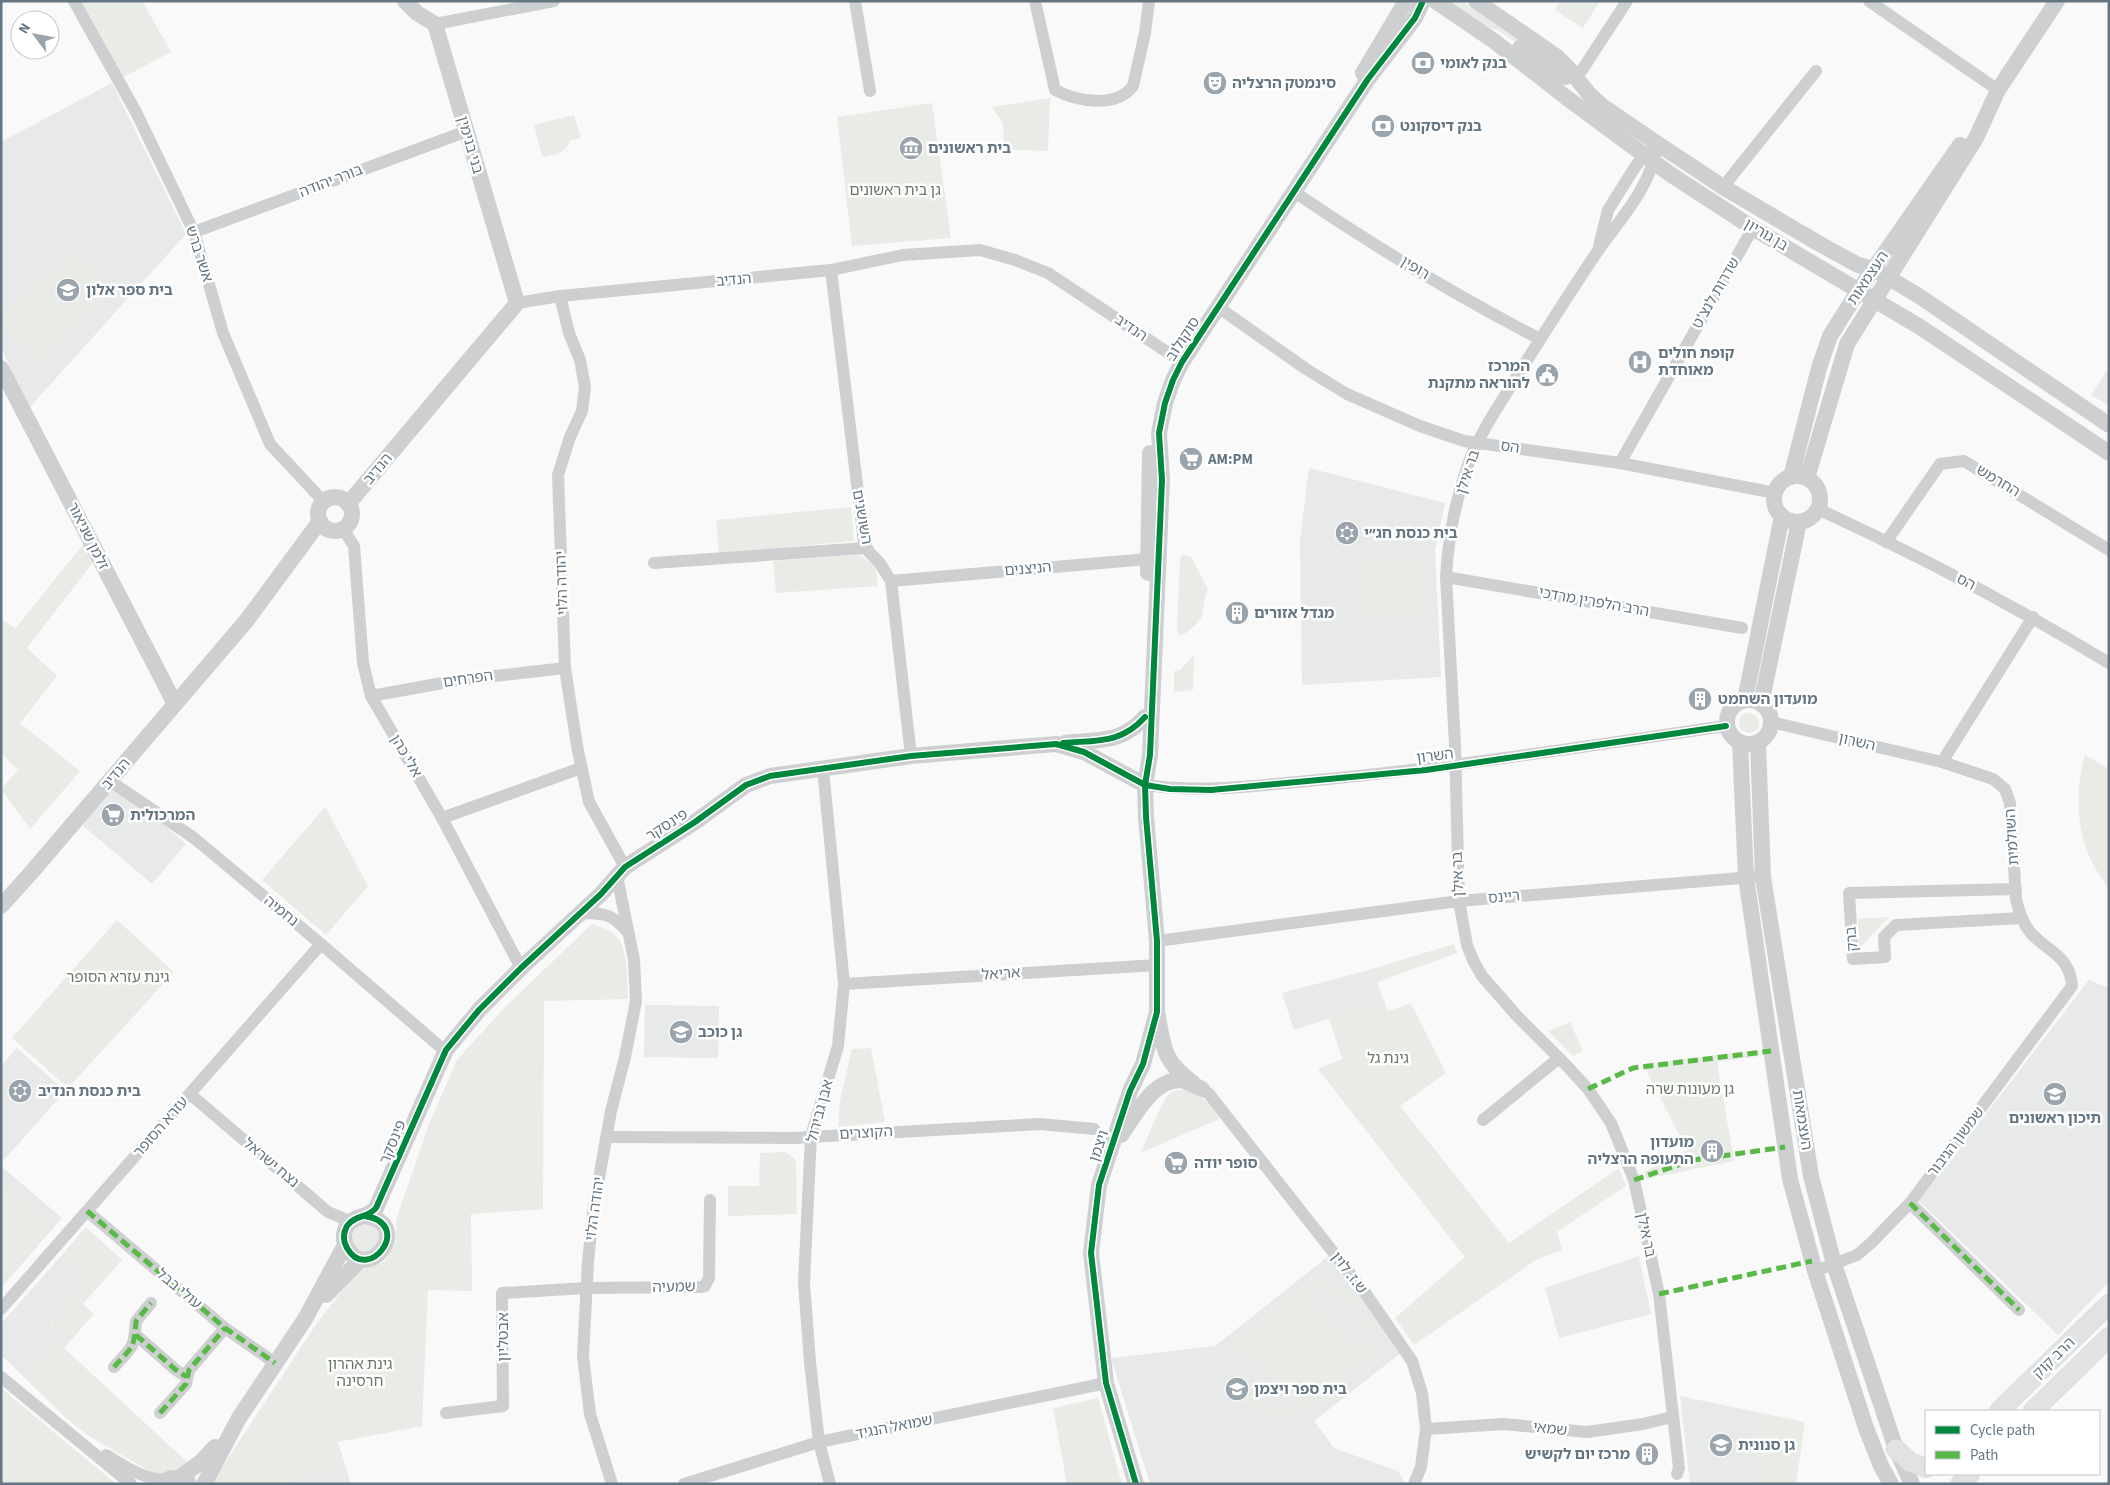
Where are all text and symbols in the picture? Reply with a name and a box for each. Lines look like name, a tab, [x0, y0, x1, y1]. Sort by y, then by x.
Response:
north arrow	[10, 10, 60, 60]
text: N	[14, 19, 36, 38]
bank icon: בנק לאומי	[1410, 50, 1436, 76]
place label: בנק לאומי	[1440, 53, 1507, 74]
theatre icon: סינמטק הרצליה	[1202, 70, 1228, 96]
place label: סינמטק הרצליה	[1232, 73, 1336, 94]
bank icon: בנק דיסקונט	[1370, 113, 1396, 139]
street label: בני בנימין	[452, 114, 488, 177]
place label: בנק דיסקונט	[1400, 116, 1482, 137]
museum icon: בית ראשונים	[898, 135, 924, 161]
place label: בית ראשונים	[928, 138, 1011, 159]
street label: בורר יהודה	[296, 159, 366, 203]
park label: גן בית ראשונים	[849, 180, 941, 201]
street label: בן גוריון	[1740, 214, 1792, 257]
street label: אשר ברש	[180, 223, 218, 285]
street label: העצמאות	[1842, 247, 1894, 309]
street label: רופין	[1397, 251, 1433, 285]
street label: שדרות לנצ'ט	[1687, 253, 1745, 333]
street label: הנדיב	[716, 268, 752, 292]
school or university icon: בית ספר אלון	[55, 277, 81, 303]
place label: בית ספר אלון	[86, 280, 173, 301]
street label: הנדיב	[1111, 309, 1151, 347]
street label: סוקולוב	[1161, 313, 1205, 365]
place label: קופת חולים מאוחדת	[1658, 343, 1735, 381]
hospital icon: קופת חולים מאוחדת	[1627, 349, 1653, 375]
place label: המרכז להוראה מתקנת	[1428, 356, 1530, 394]
public building icon: המרכז להוראה מתקנת	[1534, 362, 1560, 388]
street label: הס	[1499, 435, 1521, 459]
supermarket icon: AM:PM	[1178, 446, 1204, 472]
street label: בר אילן	[1451, 447, 1485, 497]
street label: הנדיב	[359, 449, 397, 489]
place label: AM:PM	[1207, 449, 1253, 470]
street label: החרמש	[1972, 460, 2024, 502]
street label: השושנים	[847, 488, 877, 546]
street label: זלמן שניאור	[62, 499, 114, 573]
synagogue icon: בית כנסת חג״י	[1334, 520, 1360, 546]
place label: בית כנסת חג״י	[1364, 523, 1458, 544]
street label: יהודה הלוי	[550, 550, 574, 616]
street label: הניצנים	[1003, 556, 1053, 582]
street label: הס	[1953, 568, 1979, 596]
street label: הרב הלפרין מרדכי	[1537, 582, 1651, 622]
building icon: מגדל אזורים	[1224, 600, 1250, 626]
place label: מגדל אזורים	[1254, 603, 1335, 624]
street label: הפרחים	[442, 665, 494, 693]
building icon: מועדון השחמט	[1687, 686, 1713, 712]
place label: מועדון השחמט	[1718, 689, 1818, 710]
street label: השרון	[1836, 728, 1878, 756]
street label: אלי כהן	[385, 731, 427, 781]
street label: השרון	[1415, 743, 1455, 769]
street label: הנדיב	[97, 754, 135, 794]
supermarket icon: המרכולית	[100, 802, 126, 828]
street label: פינסקר	[642, 804, 692, 846]
place label: המרכולית	[130, 805, 195, 826]
street label: השולמית	[2000, 808, 2024, 866]
street label: בר אילן	[1447, 851, 1469, 897]
street label: ריינס	[1487, 885, 1521, 909]
street label: נחמיה	[259, 891, 303, 931]
street label: ברק	[1840, 925, 1864, 953]
street label: אריאל	[981, 962, 1021, 986]
park label: גינת עזרא הסופר	[67, 967, 170, 988]
school or university icon: גן כוכב	[668, 1019, 694, 1045]
place label: גן כוכב	[698, 1022, 742, 1043]
park label: גינת גל	[1367, 1048, 1409, 1069]
street label: אבן גבירול	[802, 1077, 838, 1145]
synagogue icon: בית כנסת הנדיב	[7, 1078, 33, 1104]
park label: גן מעונות שרה	[1646, 1079, 1735, 1100]
place label: בית כנסת הנדיב	[38, 1081, 141, 1102]
school or university icon: תיכון ראשונים	[2042, 1081, 2068, 1107]
street label: העצמאות	[1787, 1088, 1817, 1152]
street label: עזרא הסופר	[129, 1092, 193, 1162]
street label: שמשון הגיבור	[1923, 1103, 1989, 1181]
place label: תיכון ראשונים	[2009, 1108, 2101, 1129]
street label: פינסקר	[374, 1117, 412, 1167]
street label: הקוצרים	[839, 1121, 893, 1145]
street label: ויצמן	[1084, 1127, 1114, 1165]
place label: מועדון התעופה הרצליה	[1588, 1132, 1694, 1170]
street label: נצח ישראל	[238, 1133, 304, 1193]
building icon: מועדון התעופה הרצליה	[1699, 1138, 1725, 1164]
supermarket icon: סופר יודה	[1163, 1150, 1189, 1176]
place label: סופר יודה	[1194, 1153, 1258, 1174]
street label: יהודה הלוי	[580, 1176, 610, 1242]
street label: בר אילן	[1631, 1211, 1661, 1260]
street label: ש.ז. לוין	[1326, 1248, 1372, 1298]
street label: עולי בבל	[152, 1264, 206, 1314]
street label: שמעיה	[652, 1276, 696, 1298]
street label: אבטליון	[493, 1312, 514, 1362]
street label: הרב קוק	[2028, 1333, 2080, 1383]
park label: גינת אהרון חרסינה	[328, 1354, 393, 1392]
school or university icon: בית ספר ויצמן	[1224, 1376, 1250, 1402]
place label: בית ספר ויצמן	[1254, 1379, 1347, 1400]
street label: שמואל הנגיד	[854, 1409, 934, 1445]
legend	[1925, 1410, 2100, 1475]
street label: שמאי	[1532, 1417, 1568, 1441]
text: Cycle path	[1970, 1420, 2035, 1441]
school or university icon: גן סנונית	[1708, 1432, 1734, 1458]
place label: גן סנונית	[1738, 1435, 1795, 1456]
building icon: מרכז יום לקשיש	[1634, 1441, 1660, 1467]
place label: מרכז יום לקשיש	[1525, 1444, 1630, 1465]
text: Path	[1970, 1445, 1998, 1466]

